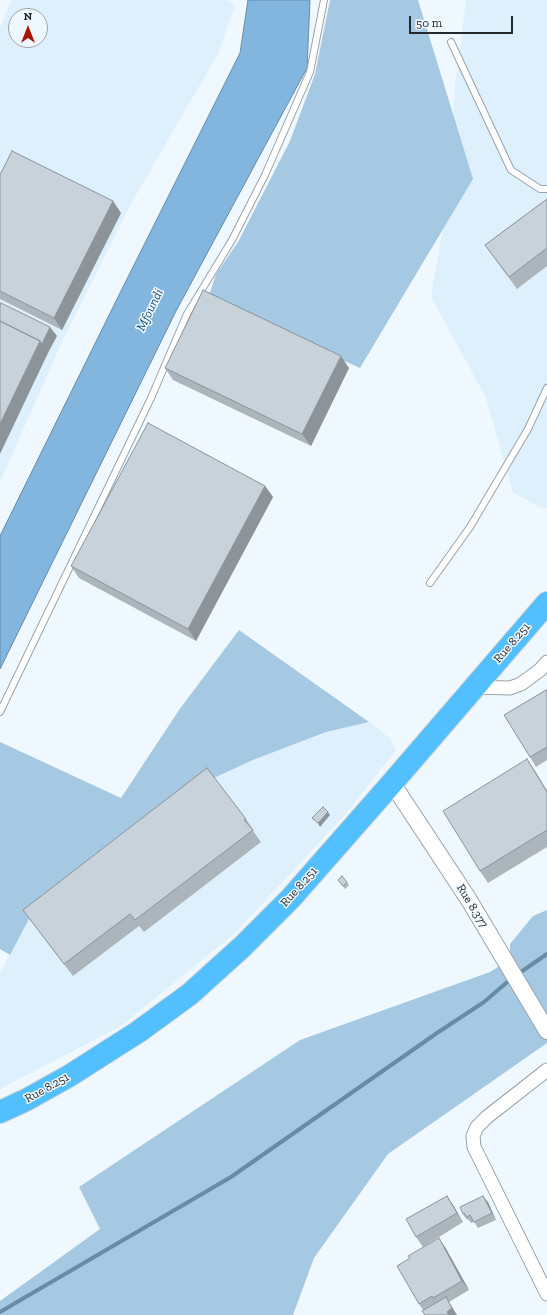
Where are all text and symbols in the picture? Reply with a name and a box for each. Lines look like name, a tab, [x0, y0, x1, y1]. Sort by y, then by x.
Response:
north arrow	[8, 8, 48, 48]
scale bar	[411, 8, 515, 34]
text: N	[24, 10, 32, 23]
text: 50 m	[416, 16, 442, 30]
water label: Mfoundi	[133, 287, 167, 333]
street label: Rue 8.251	[491, 620, 533, 666]
street label: Rue 8.251	[277, 864, 321, 910]
street label: Rue 8.377	[453, 881, 491, 931]
street label: Rue 8.251	[22, 1070, 72, 1106]

